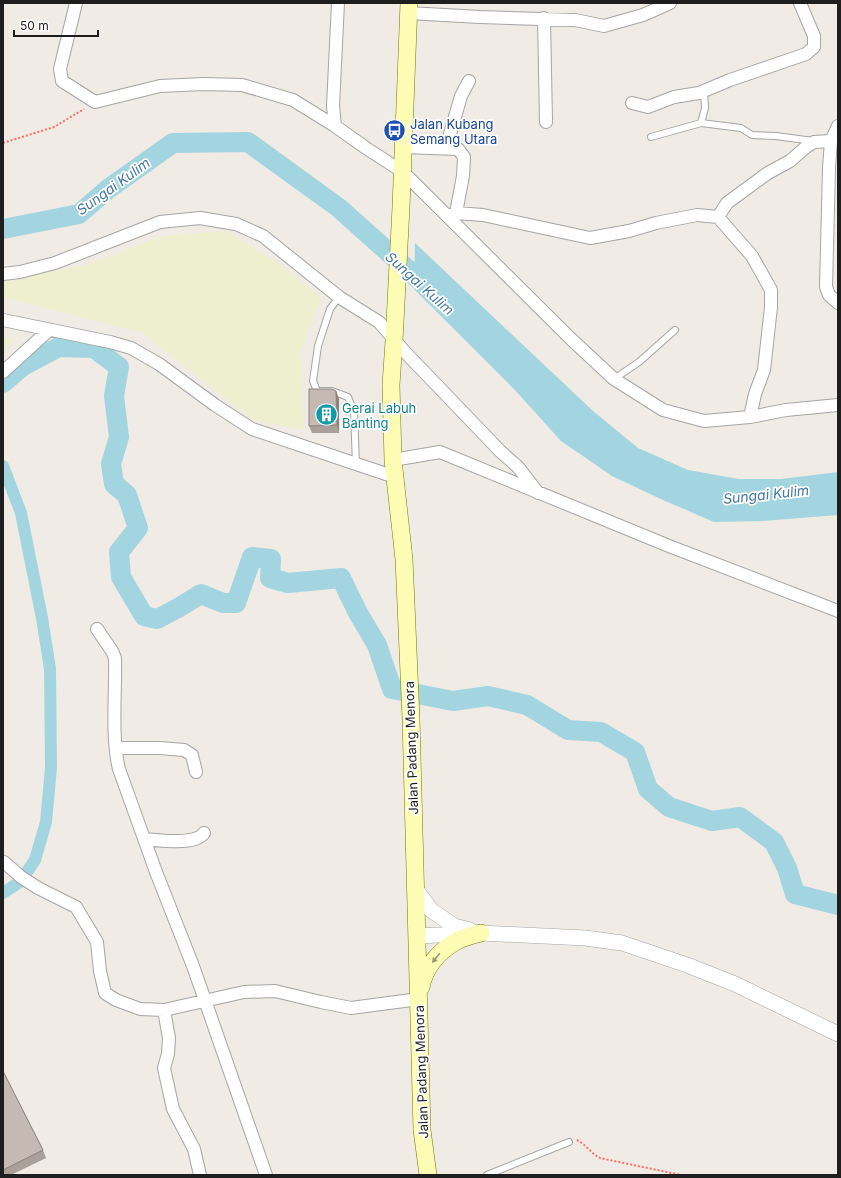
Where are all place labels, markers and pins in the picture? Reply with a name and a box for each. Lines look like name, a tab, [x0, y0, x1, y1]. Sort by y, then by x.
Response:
place label: Jalan Kubang Semang Utara	[410, 116, 497, 147]
bus stop icon: Jalan Kubang Semang Utara	[382, 118, 408, 144]
place label: Gerai Labuh Banting	[342, 400, 416, 431]
building icon: Gerai Labuh Banting	[313, 402, 339, 428]

